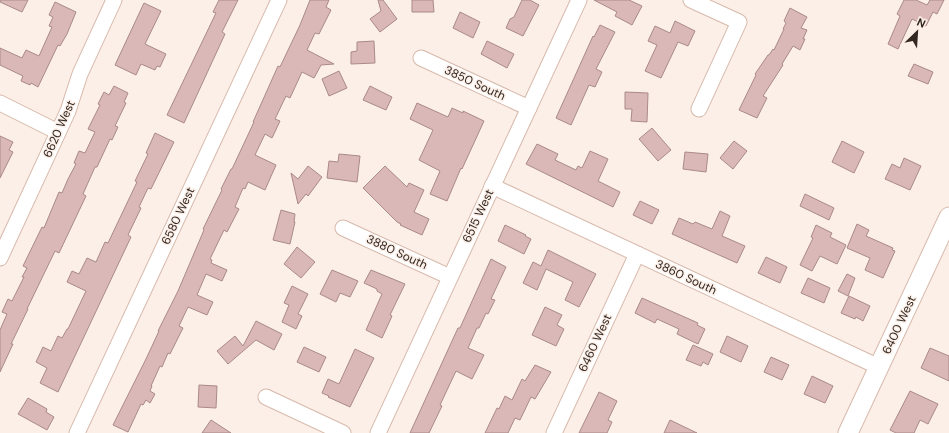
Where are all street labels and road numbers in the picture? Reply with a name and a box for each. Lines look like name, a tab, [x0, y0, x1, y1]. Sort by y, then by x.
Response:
street label: 3850 South	[442, 62, 508, 104]
street label: 6620 West	[39, 98, 79, 160]
street label: 6580 West	[158, 184, 198, 247]
street label: 6515 West	[459, 186, 497, 245]
street label: 3880 South	[364, 231, 430, 273]
street label: 3860 South	[653, 256, 719, 298]
street label: 6400 West	[878, 293, 920, 357]
street label: 6460 West	[575, 311, 615, 374]

